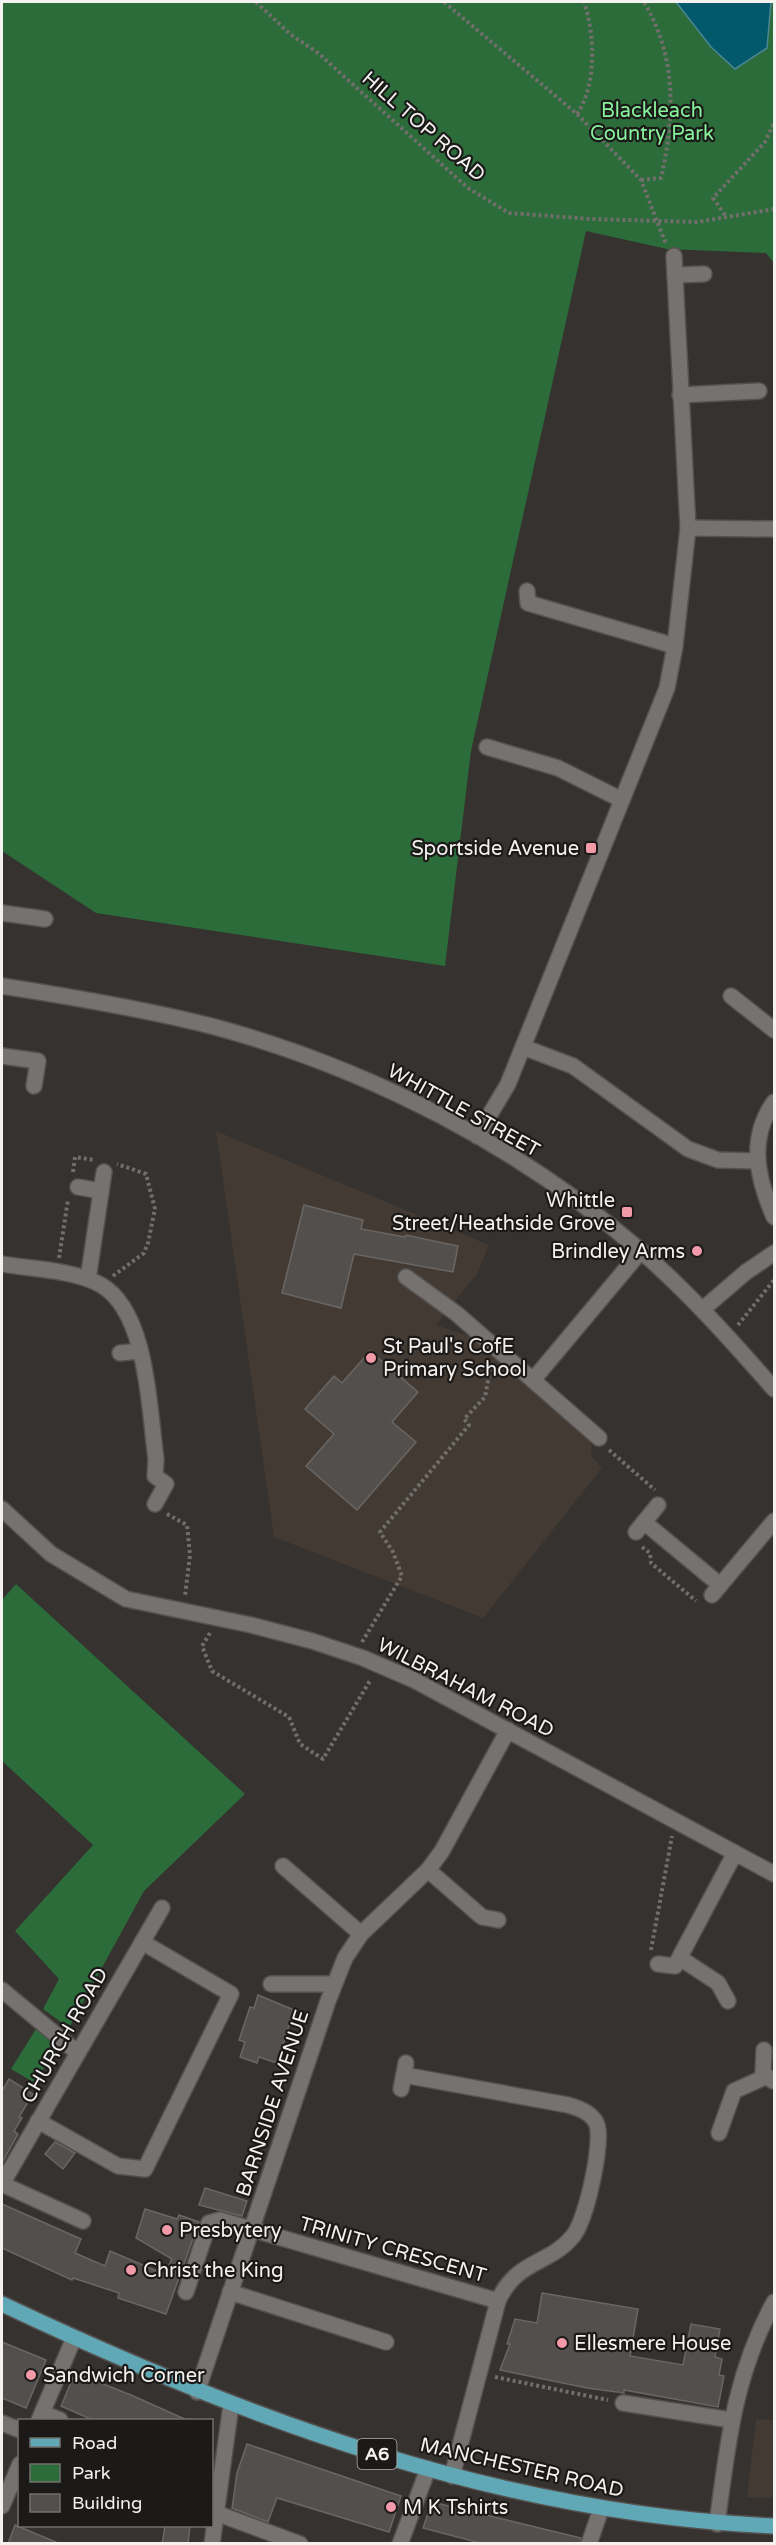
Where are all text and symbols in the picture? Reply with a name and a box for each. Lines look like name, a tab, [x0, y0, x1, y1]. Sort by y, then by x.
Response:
street label: HILL TOP ROAD	[357, 67, 490, 187]
park label: Blackleach Country Park	[590, 99, 714, 146]
place label: Sportside Avenue	[411, 837, 579, 861]
marker: Sportside Avenue	[584, 841, 598, 855]
street label: WHITTLE STREET	[383, 1059, 544, 1163]
place label: Whittle Street/Heathside Grove	[392, 1189, 615, 1236]
marker: Whittle Street/Heathside Grove	[620, 1205, 634, 1219]
place label: Brindley Arms	[551, 1240, 685, 1264]
marker: Brindley Arms	[690, 1244, 704, 1258]
place label: St Paul's CofE Primary School	[383, 1335, 527, 1382]
marker: St Paul's CofE Primary School	[364, 1351, 378, 1365]
street label: WILBRAHAM ROAD	[373, 1633, 558, 1743]
street label: CHURCH ROAD	[16, 1963, 113, 2108]
street label: BARNSIDE AVENUE	[231, 2007, 314, 2200]
street label: TRINITY CRESCENT	[297, 2212, 489, 2288]
place label: Presbytery	[179, 2219, 282, 2243]
marker: Presbytery	[160, 2223, 174, 2237]
place label: Christ the King	[143, 2259, 284, 2283]
marker: Christ the King	[124, 2263, 138, 2277]
place label: Ellesmere House	[574, 2332, 731, 2356]
marker: Ellesmere House	[555, 2336, 569, 2350]
place label: Sandwich Corner	[43, 2364, 205, 2388]
marker: Sandwich Corner	[24, 2368, 38, 2382]
legend	[18, 2419, 213, 2527]
text: Road	[72, 2432, 117, 2454]
street label: MANCHESTER ROAD	[418, 2433, 626, 2503]
road number: A6	[358, 2439, 397, 2469]
text: Park	[72, 2462, 111, 2484]
text: Building	[72, 2492, 142, 2514]
place label: M K Tshirts	[403, 2496, 508, 2520]
marker: M K Tshirts	[384, 2500, 398, 2514]

